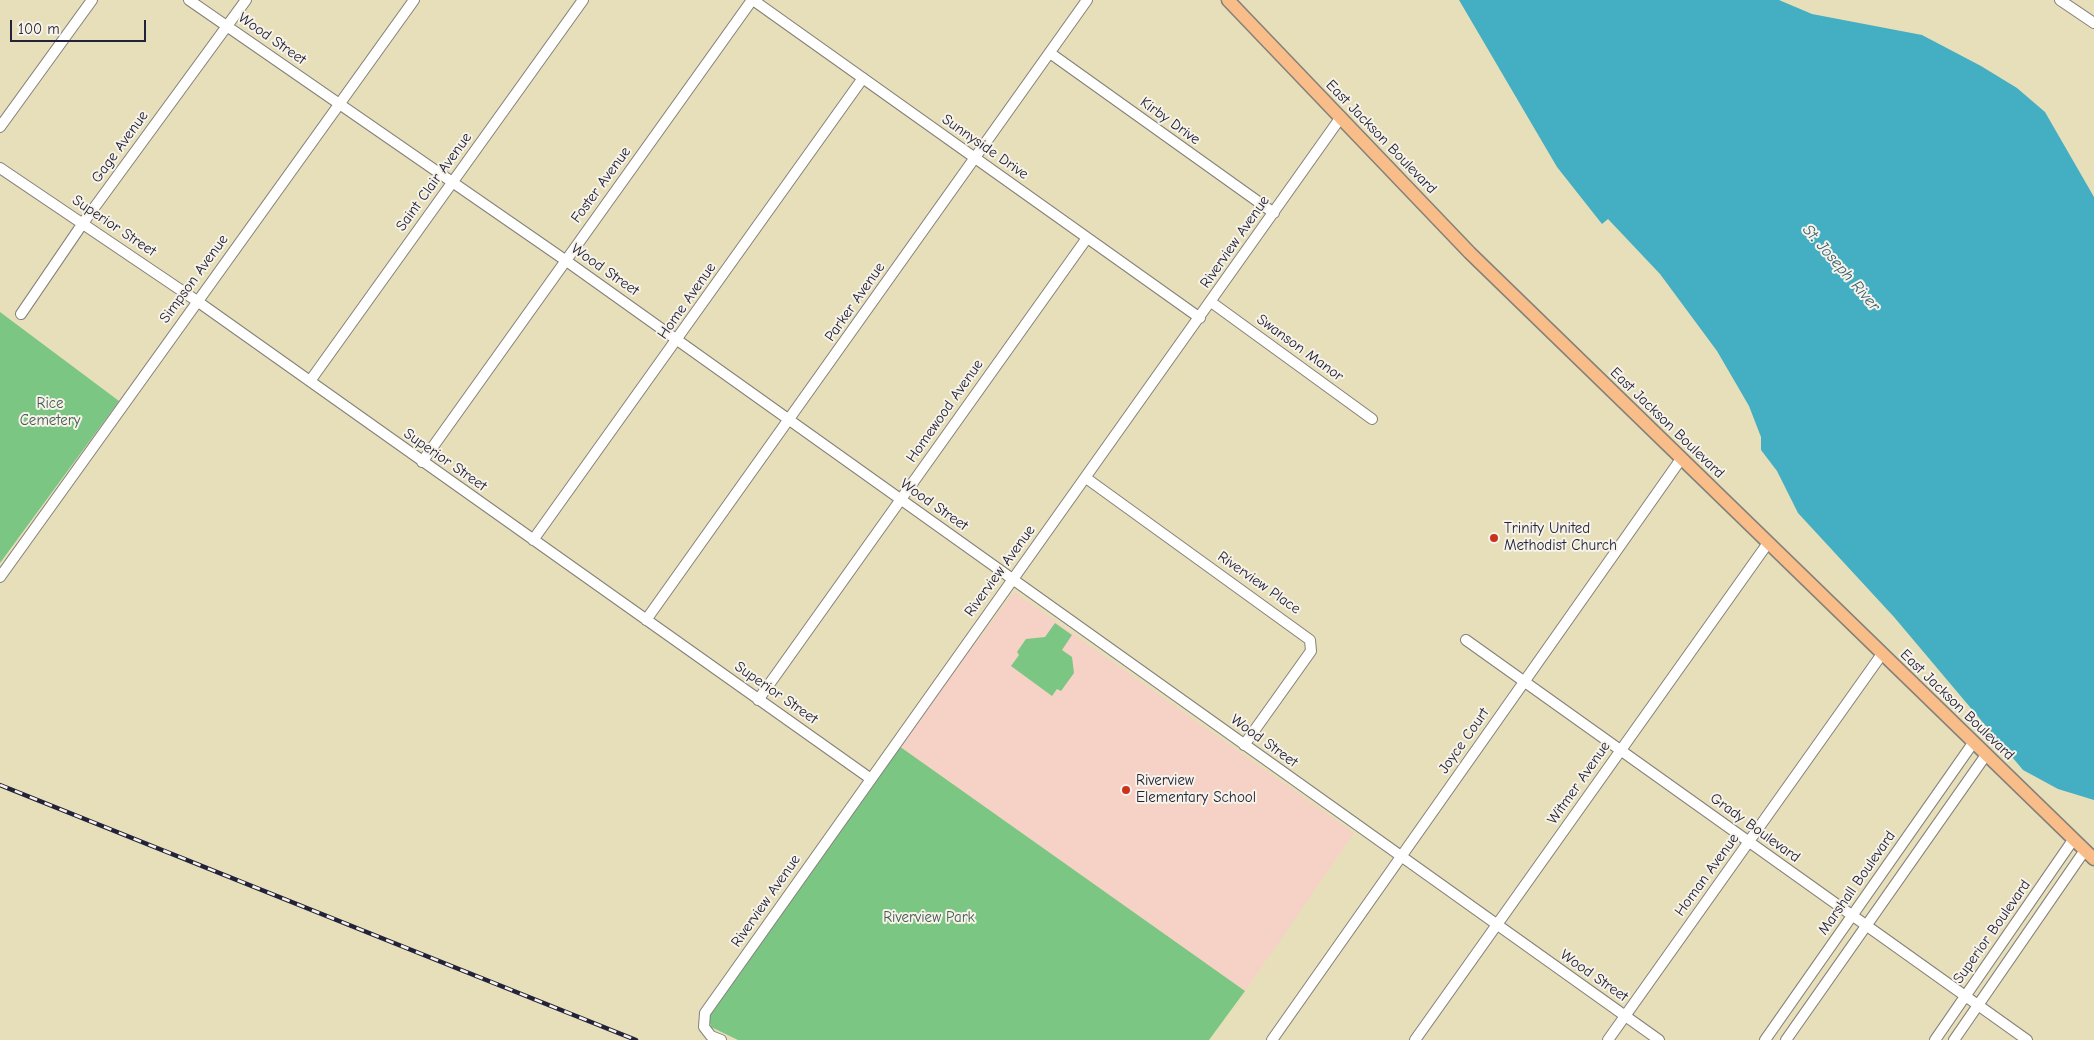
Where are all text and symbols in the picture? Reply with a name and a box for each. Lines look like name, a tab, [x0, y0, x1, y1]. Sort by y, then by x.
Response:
street label: Wood Street	[235, 9, 309, 69]
scale bar	[12, 10, 149, 42]
text: 100 m	[18, 20, 60, 38]
street label: East Jackson Boulevard	[1322, 76, 1440, 198]
street label: Kirby Drive	[1137, 93, 1203, 149]
street label: Gage Avenue	[88, 107, 152, 187]
street label: Sunnyside Drive	[938, 110, 1032, 184]
street label: Saint Clair Avenue	[392, 129, 476, 235]
street label: Foster Avenue	[567, 143, 635, 227]
street label: Superior Street	[69, 191, 159, 261]
street label: Riverview Avenue	[1196, 192, 1274, 292]
water label: St. Joseph River	[1798, 221, 1884, 315]
street label: Simpson Avenue	[156, 231, 232, 327]
street label: Wood Street	[568, 240, 642, 300]
street label: Home Avenue	[654, 259, 720, 343]
street label: Parker Avenue	[821, 259, 889, 345]
street label: Swanson Manor	[1253, 310, 1347, 386]
street label: Homewood Avenue	[903, 356, 987, 466]
street label: East Jackson Boulevard	[1606, 364, 1728, 482]
park label: Rice Cemetery	[20, 395, 80, 430]
street label: Superior Street	[400, 425, 490, 495]
street label: Wood Street	[897, 475, 971, 535]
place label: Trinity United Methodist Church	[1504, 520, 1617, 555]
street label: Riverview Avenue	[961, 522, 1039, 620]
marker: Trinity United Methodist Church	[1488, 532, 1500, 544]
street label: Riverview Place	[1214, 548, 1304, 618]
street label: East Jackson Boulevard	[1896, 646, 2018, 764]
street label: Superior Street	[731, 658, 821, 728]
street label: Joyce Court	[1435, 705, 1493, 777]
street label: Wood Street	[1227, 711, 1301, 771]
street label: Witmer Avenue	[1544, 738, 1614, 828]
place label: Riverview Elementary School	[1136, 772, 1256, 807]
marker: Riverview Elementary School	[1120, 784, 1132, 796]
street label: Grady Boulevard	[1707, 789, 1803, 867]
street label: Marshall Boulevard	[1814, 828, 1900, 938]
street label: Homan Avenue	[1671, 830, 1743, 920]
street label: Riverview Avenue	[727, 851, 805, 951]
street label: Superior Boulevard	[1949, 877, 2035, 987]
park label: Riverview Park	[883, 909, 975, 927]
street label: Wood Street	[1557, 946, 1631, 1006]

